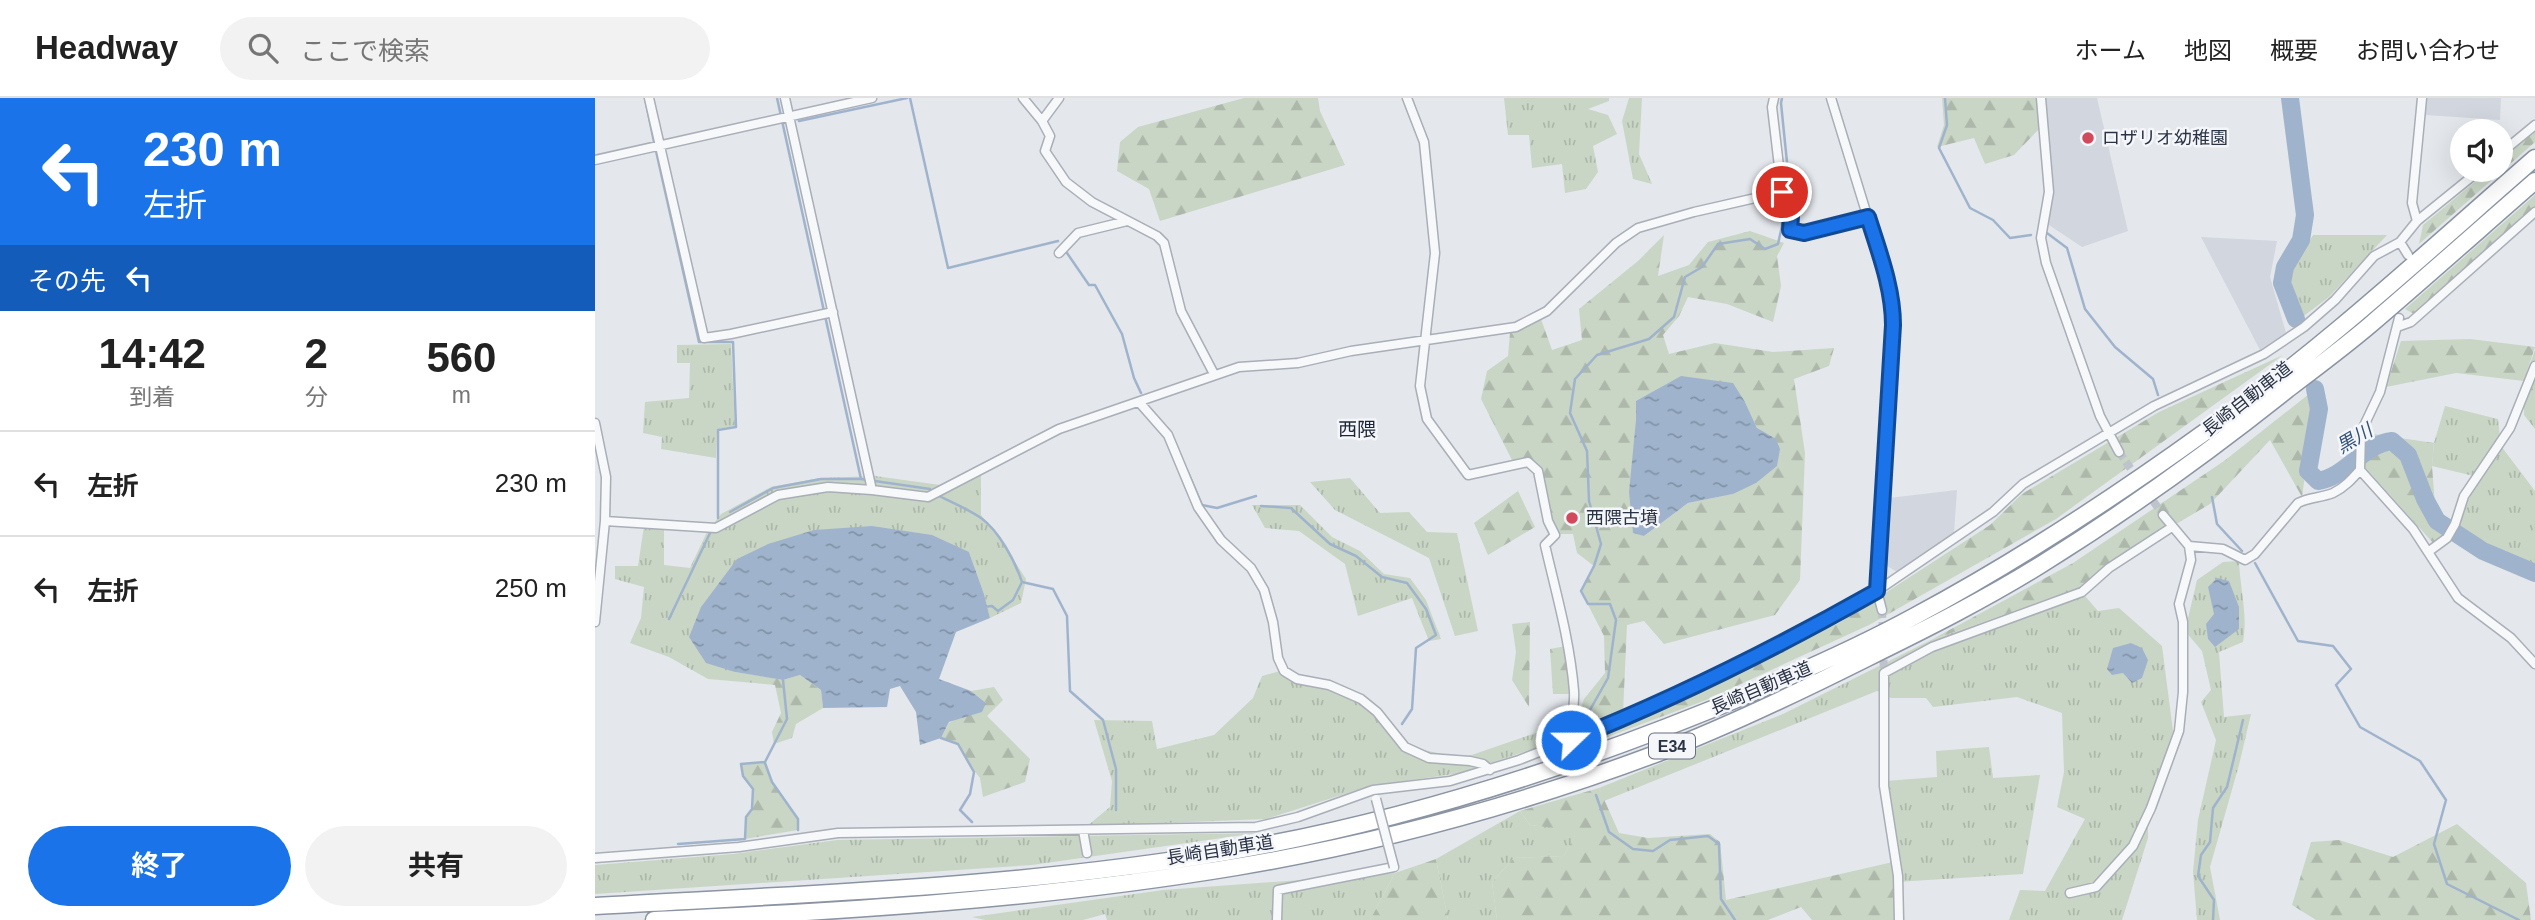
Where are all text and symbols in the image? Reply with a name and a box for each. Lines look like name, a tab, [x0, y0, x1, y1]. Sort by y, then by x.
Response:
search box	[220, 17, 710, 80]
text: Headway	[35, 29, 178, 66]
icon: search	[244, 29, 282, 67]
text: ここで検索	[300, 36, 430, 66]
text: ホーム	[2075, 37, 2146, 64]
text: 地図	[2184, 37, 2232, 64]
text: 概要	[2270, 37, 2318, 64]
text: お問い合わせ	[2356, 37, 2500, 64]
map controls	[2450, 119, 2513, 182]
button: sound	[2450, 119, 2513, 182]
text: 230 m	[143, 122, 282, 176]
icon: left	[28, 126, 119, 217]
place label: ロザリオ幼稚園	[2102, 128, 2228, 148]
marker: ロザリオ幼稚園	[2080, 130, 2096, 146]
pin	[1752, 162, 1812, 222]
icon: arrive	[1763, 173, 1801, 211]
text: 左折	[143, 187, 207, 223]
icon: left	[120, 259, 158, 297]
text: その先	[28, 266, 106, 296]
text: 14:42	[99, 330, 206, 377]
text: 2	[304, 330, 328, 377]
text: 560	[426, 334, 496, 381]
street label: 長崎自動車道	[2198, 358, 2296, 440]
text: m	[452, 382, 471, 408]
text: 到着	[129, 384, 175, 410]
text: 分	[305, 384, 328, 410]
district label: 西隈	[1338, 419, 1376, 440]
water label: 黒川	[2333, 419, 2378, 457]
icon: left	[28, 465, 66, 503]
text: 230 m	[495, 468, 567, 498]
text: 左折	[87, 471, 139, 501]
place label: 西隈古墳	[1586, 508, 1658, 528]
marker: 西隈古墳	[1564, 510, 1580, 526]
icon: left	[28, 570, 66, 608]
text: 250 m	[495, 573, 567, 603]
text: 左折	[87, 576, 139, 606]
street label: 長崎自動車道	[1707, 658, 1815, 718]
position arrow	[1534, 703, 1608, 777]
road number: E34	[1649, 734, 1695, 758]
button: 終了	[28, 826, 291, 906]
button: 共有	[305, 826, 567, 906]
street label: 長崎自動車道	[1165, 832, 1275, 868]

